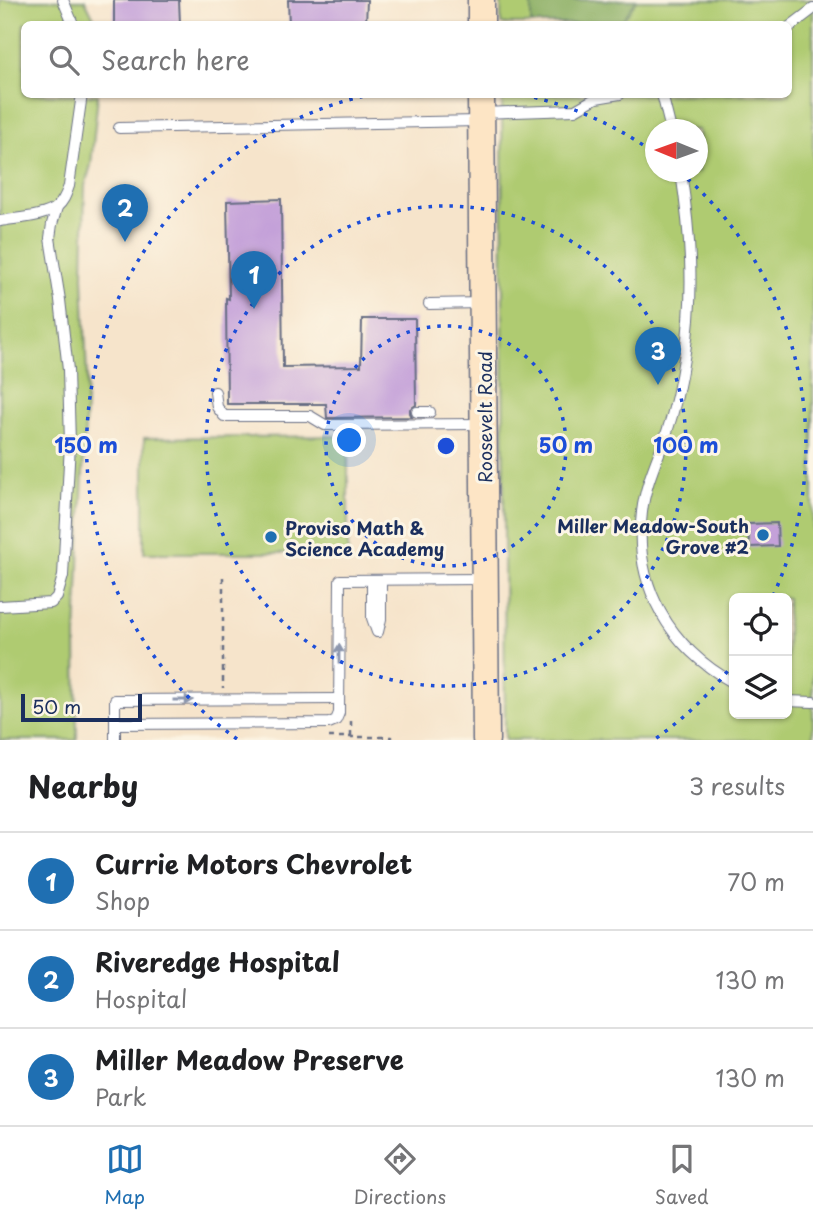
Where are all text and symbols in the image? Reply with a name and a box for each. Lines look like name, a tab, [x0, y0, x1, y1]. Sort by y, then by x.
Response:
search box	[21, 21, 792, 98]
text: Search here	[101, 40, 250, 79]
icon: search	[45, 41, 83, 79]
north arrow	[645, 119, 708, 182]
pin: 2	[102, 184, 148, 242]
pin: 1	[231, 251, 277, 309]
pin: 3	[635, 327, 681, 385]
street label: Roosevelt Road	[471, 351, 498, 483]
your location	[332, 423, 366, 457]
text: 150 m	[54, 428, 118, 460]
text: 50 m	[539, 428, 593, 460]
text: 100 m	[653, 428, 719, 460]
centre of rings	[434, 434, 458, 458]
place label: Miller Meadow-South Grove #2	[557, 512, 749, 560]
place label: Proviso Math & Science Academy	[285, 514, 444, 562]
marker: Miller Meadow-South Grove #2	[755, 527, 771, 543]
marker: Proviso Math & Science Academy	[263, 529, 279, 545]
map controls	[729, 593, 792, 719]
button: locate	[729, 593, 792, 656]
one-way arrow	[333, 642, 345, 664]
button: layers	[729, 656, 792, 719]
scale bar	[21, 691, 142, 723]
text: 50 m	[32, 692, 81, 720]
one-way arrow	[172, 694, 194, 706]
text: Nearby	[28, 763, 138, 808]
text: 3 results	[689, 768, 785, 803]
text: Currie Motors Chevrolet	[95, 844, 412, 883]
text: 1	[46, 864, 57, 899]
text: 70 m	[727, 864, 785, 899]
text: Shop	[95, 883, 150, 918]
text: Riveredge Hospital	[95, 942, 340, 981]
text: 2	[43, 962, 59, 997]
text: 130 m	[715, 962, 785, 997]
text: Hospital	[95, 981, 187, 1016]
text: Miller Meadow Preserve	[95, 1040, 404, 1079]
text: 3	[43, 1060, 59, 1095]
text: 130 m	[715, 1060, 785, 1095]
text: Park	[95, 1079, 146, 1114]
tab: Map	[104, 1140, 145, 1210]
tab: Directions	[354, 1140, 446, 1210]
tab: Saved	[655, 1140, 709, 1210]

